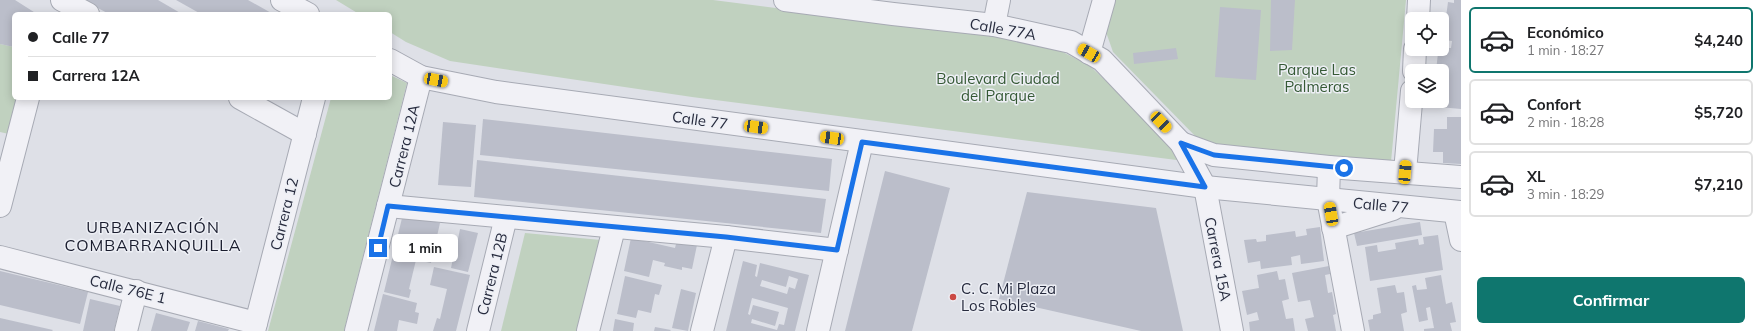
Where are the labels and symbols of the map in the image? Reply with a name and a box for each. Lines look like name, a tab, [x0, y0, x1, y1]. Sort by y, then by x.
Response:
street label: Calle 77A	[968, 14, 1038, 44]
car	[1076, 42, 1102, 64]
park label: Parque Las Palmeras	[1278, 60, 1356, 96]
park label: Boulevard Ciudad del Parque	[936, 69, 1060, 105]
car	[423, 72, 449, 88]
street label: Carrera 12A	[384, 102, 424, 190]
street label: Calle 77	[671, 107, 729, 133]
car	[1148, 109, 1174, 135]
car	[743, 119, 769, 135]
car	[819, 130, 845, 146]
route start	[1335, 159, 1353, 177]
car	[1398, 160, 1412, 184]
street label: Carrera 12	[266, 176, 302, 252]
street label: Calle 77	[1352, 193, 1410, 217]
car	[1323, 201, 1339, 227]
street label: Carrera 15A	[1201, 215, 1235, 303]
district label: URBANIZACIÓN COMBARRANQUILLA	[65, 217, 241, 255]
street label: Carrera 12B	[473, 231, 511, 317]
callout: 1 min	[392, 234, 458, 262]
route end	[369, 239, 387, 257]
street label: Calle 76E 1	[88, 270, 168, 308]
place label: C. C. Mi Plaza Los Robles	[961, 279, 1056, 315]
marker: C. C. Mi Plaza Los Robles	[948, 292, 958, 302]

